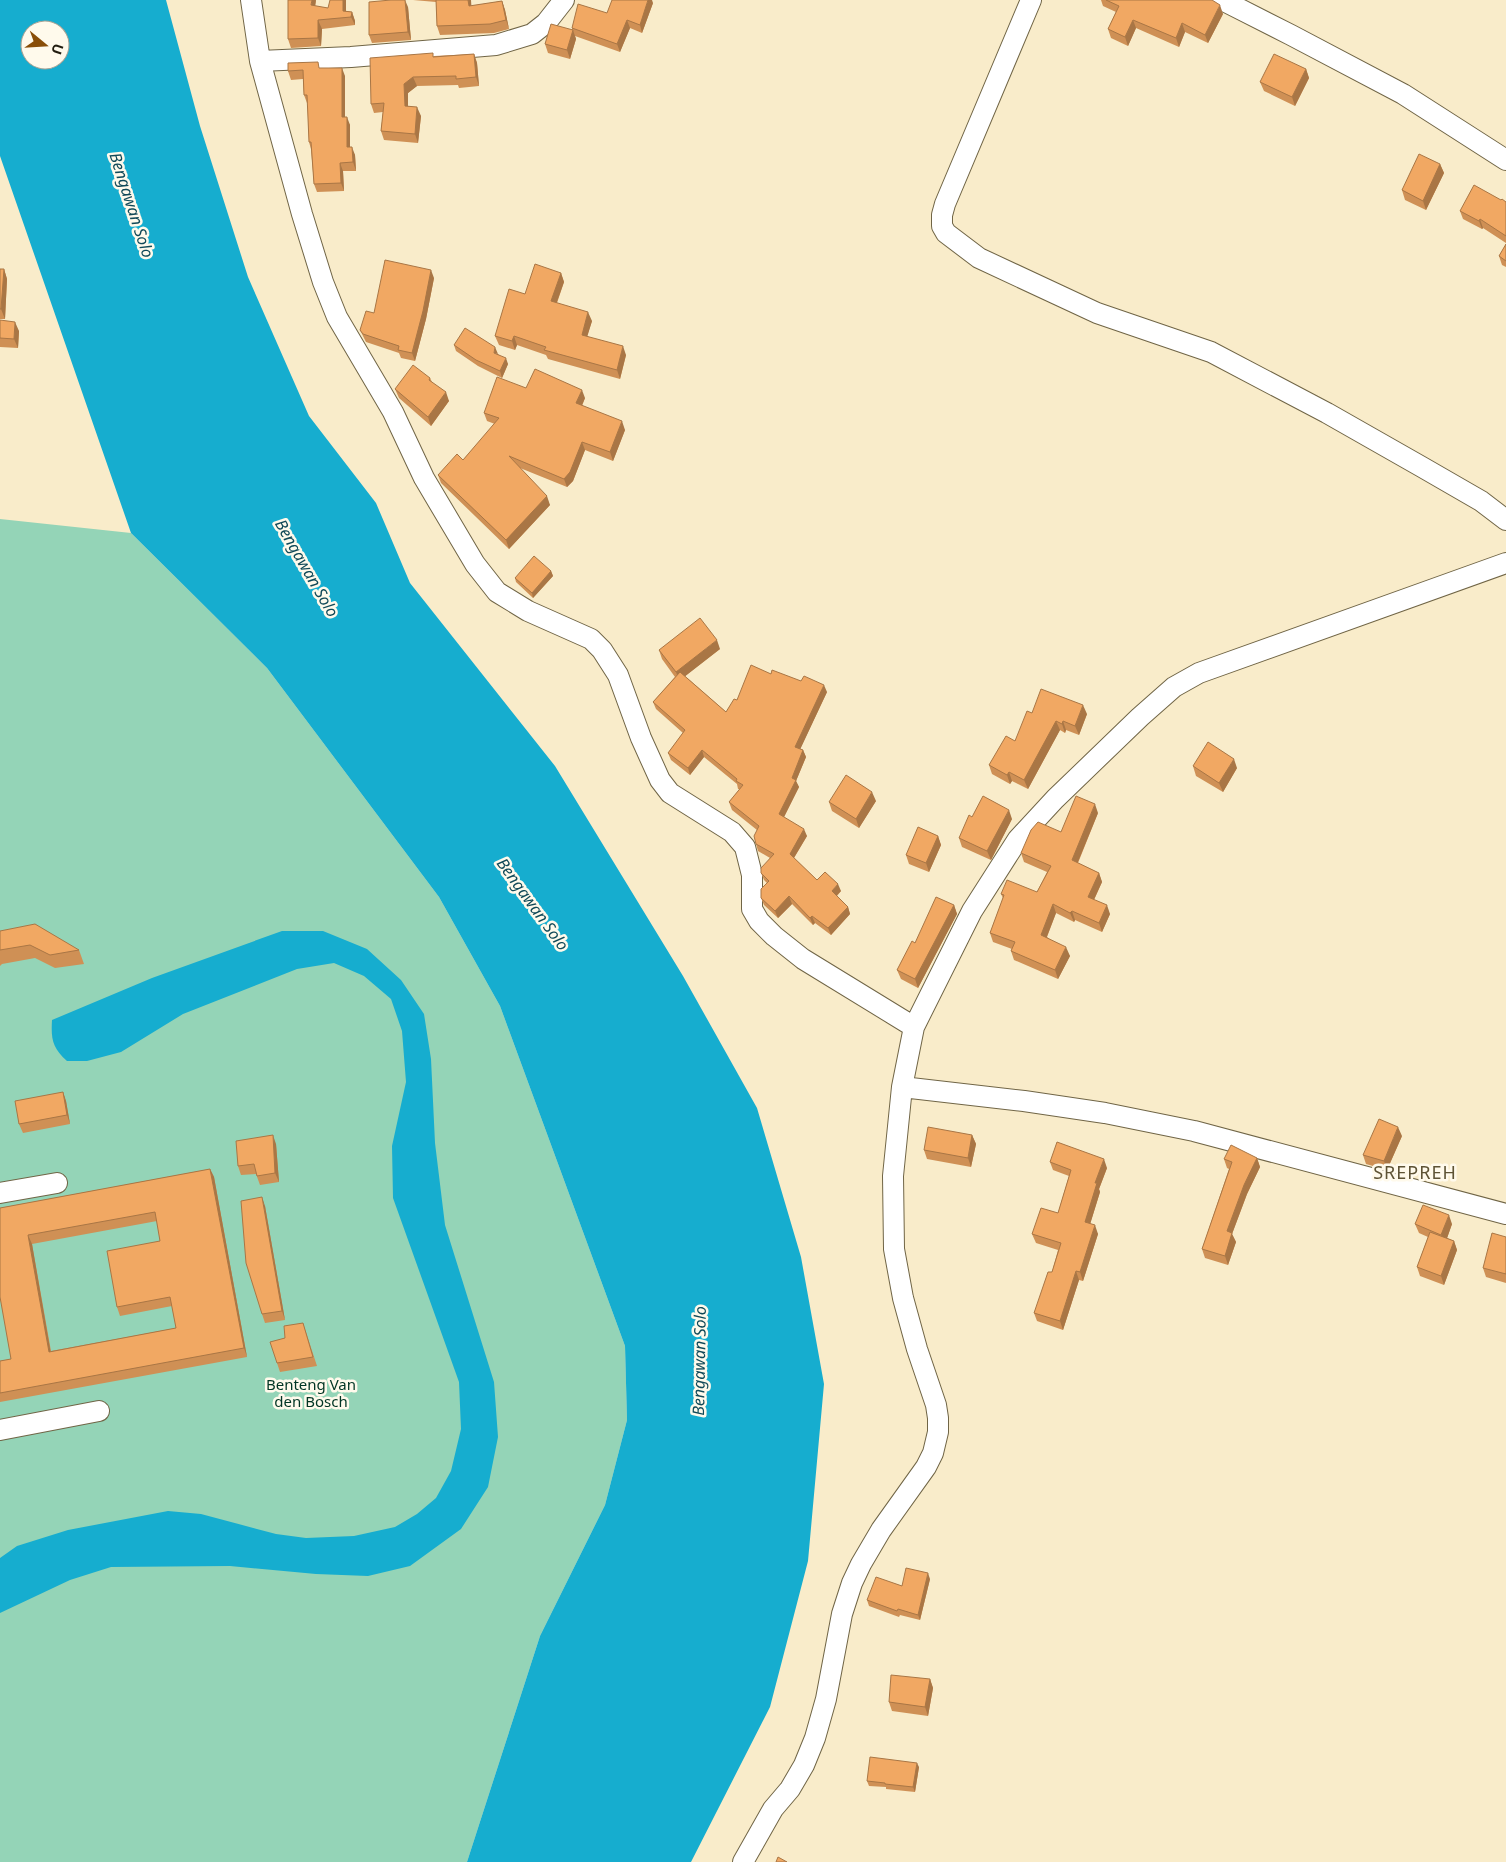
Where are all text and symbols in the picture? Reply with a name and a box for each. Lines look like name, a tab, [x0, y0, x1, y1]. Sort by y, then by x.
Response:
north arrow	[20, 20, 70, 70]
text: U	[47, 41, 69, 57]
water label: Bengawan Solo	[105, 150, 159, 260]
water label: Bengawan Solo	[270, 515, 344, 621]
water label: Bengawan Solo	[492, 853, 574, 955]
district label: SREPREH	[1373, 1160, 1457, 1184]
water label: Bengawan Solo	[687, 1306, 711, 1416]
park label: Benteng Van den Bosch	[266, 1374, 356, 1411]

